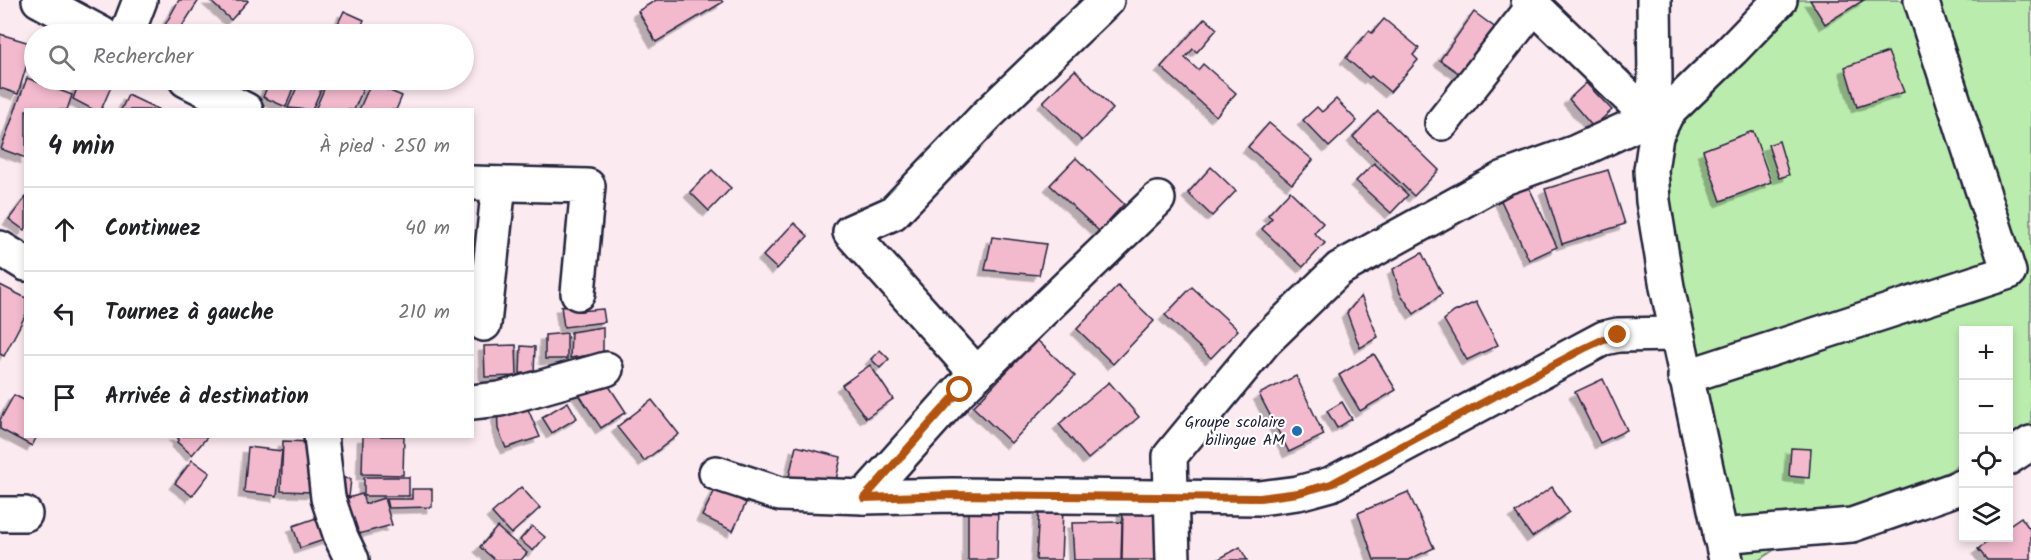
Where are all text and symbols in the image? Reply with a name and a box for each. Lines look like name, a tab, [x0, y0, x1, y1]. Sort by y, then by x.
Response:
search box	[24, 24, 474, 90]
text: Rechercher	[93, 40, 193, 75]
icon: search	[45, 41, 78, 74]
text: 4 min	[48, 126, 115, 168]
text: À pied · 250 m	[319, 131, 450, 163]
text: Continuez	[105, 212, 201, 247]
icon: ahead	[48, 213, 81, 246]
text: 40 m	[405, 213, 450, 245]
text: Tournez à gauche	[105, 296, 274, 331]
icon: left	[48, 297, 81, 330]
text: 210 m	[398, 297, 450, 329]
route end	[1604, 321, 1630, 347]
map controls	[1959, 326, 2013, 542]
button: +	[1959, 326, 2013, 380]
route start	[946, 376, 972, 402]
text: Arrivée à destination	[105, 380, 309, 415]
button: −	[1959, 380, 2013, 434]
icon: arrive	[48, 381, 81, 414]
place label: Groupe scolaire bilingue AM	[1185, 410, 1285, 453]
marker: Groupe scolaire bilingue AM	[1290, 424, 1304, 438]
button: locate	[1959, 434, 2013, 488]
button: layers	[1959, 488, 2013, 542]

